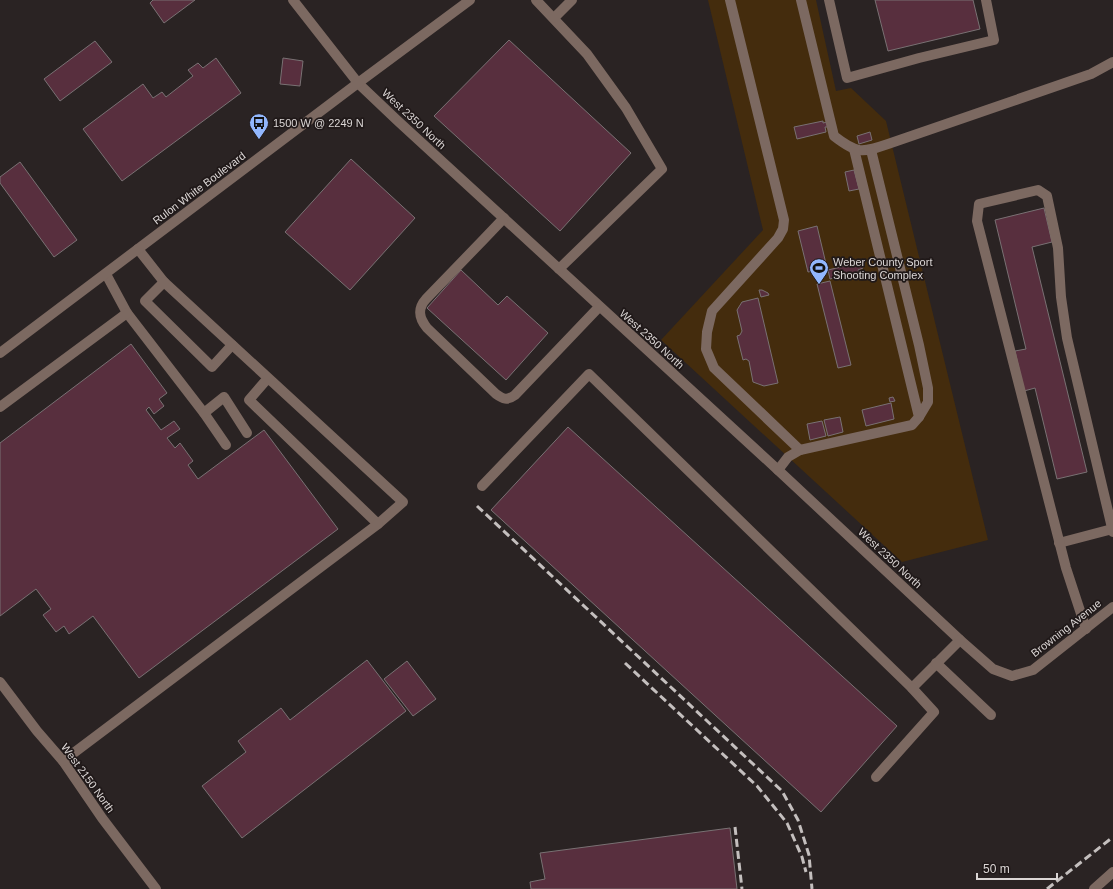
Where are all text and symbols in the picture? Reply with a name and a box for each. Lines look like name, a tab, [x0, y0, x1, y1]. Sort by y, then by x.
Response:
street label: West 2350 North	[380, 87, 448, 151]
bus stop icon: 1500 W @ 2249 N	[248, 112, 270, 140]
place label: 1500 W @ 2249 N	[273, 117, 364, 129]
street label: Rulon White Boulevard	[150, 149, 248, 227]
place label: Weber County Sport Shooting Complex	[833, 256, 932, 281]
sports icon: Weber County Sport Shooting Complex	[808, 257, 830, 285]
street label: West 2350 North	[617, 307, 687, 371]
street label: West 2350 North	[856, 526, 924, 590]
street label: Browning Avenue	[1029, 597, 1103, 659]
street label: West 2150 North	[59, 741, 117, 815]
scale bar	[977, 855, 1057, 881]
text: 50 m	[983, 862, 1010, 876]

